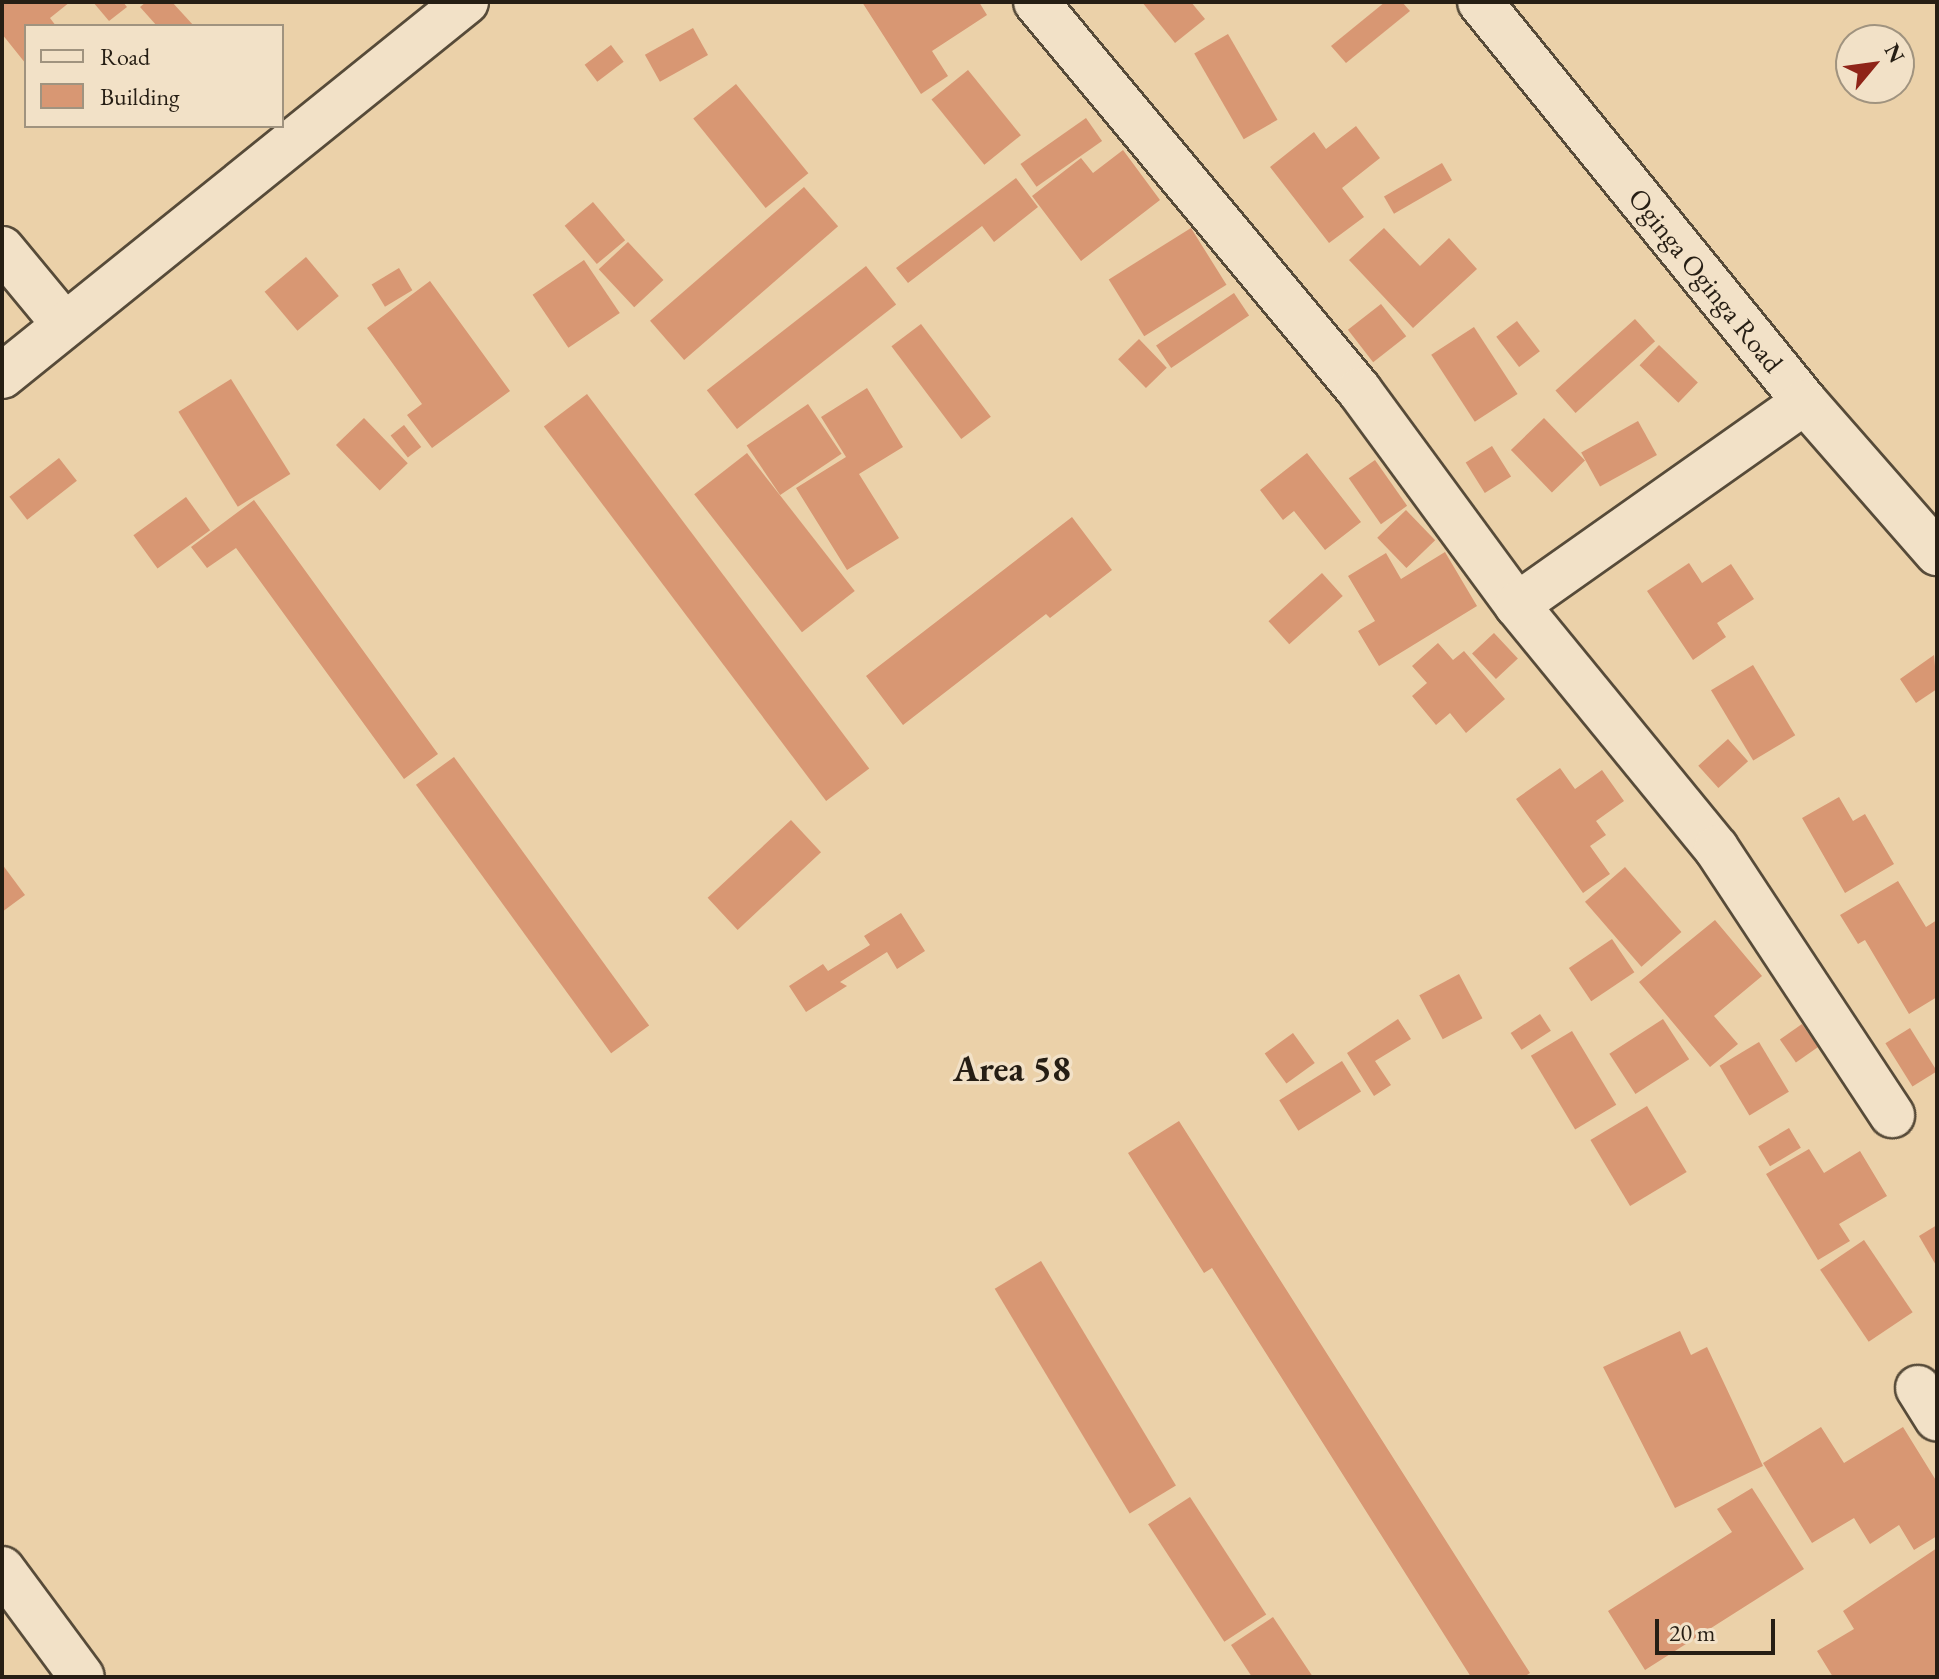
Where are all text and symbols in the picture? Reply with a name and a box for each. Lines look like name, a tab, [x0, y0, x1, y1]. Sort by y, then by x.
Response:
legend	[24, 24, 284, 128]
north arrow	[1835, 24, 1915, 104]
text: N	[1878, 38, 1912, 68]
text: Road	[100, 41, 150, 72]
text: Building	[100, 81, 180, 112]
street label: Oginga Oginga Road	[1622, 181, 1790, 379]
district label: Area 58	[953, 1047, 1071, 1091]
scale bar	[1659, 1603, 1779, 1653]
text: 20 m	[1669, 1617, 1716, 1648]

